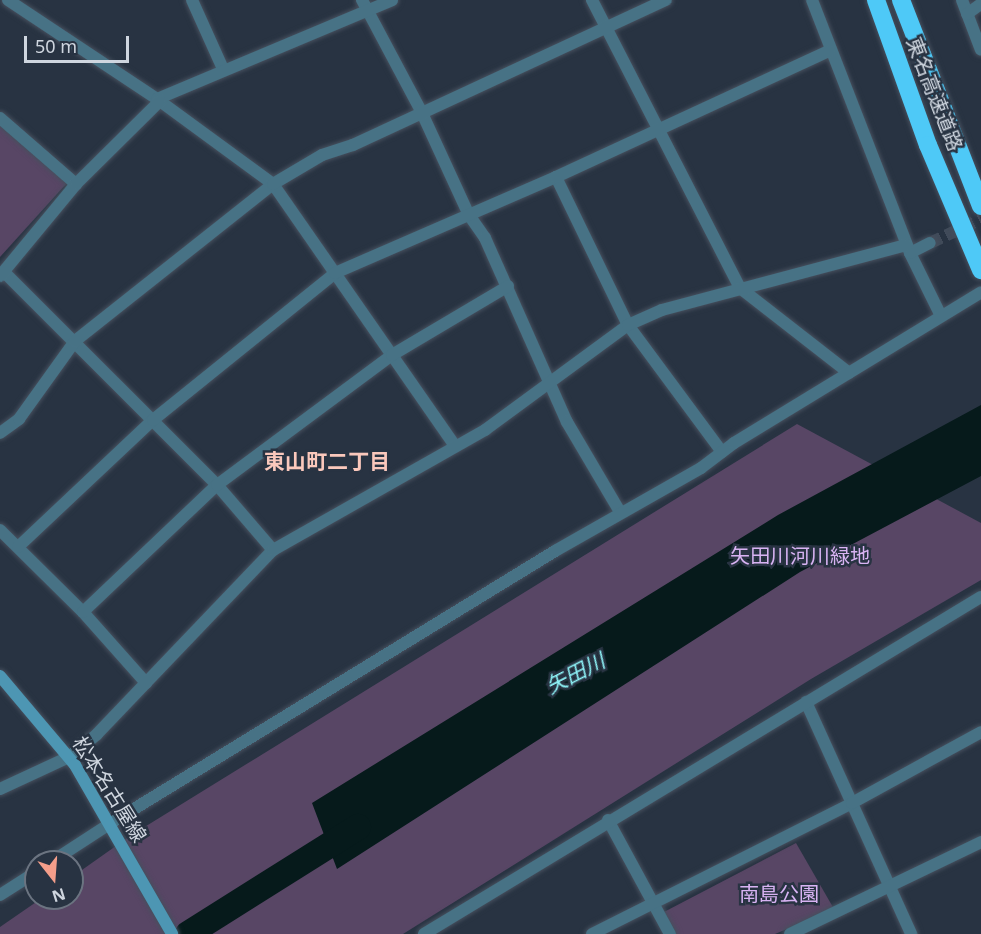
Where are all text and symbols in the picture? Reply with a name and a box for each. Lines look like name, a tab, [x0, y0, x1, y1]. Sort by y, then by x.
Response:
scale bar	[27, 24, 132, 62]
text: 50 m	[35, 34, 77, 58]
street label: 東名高速道路	[902, 34, 968, 154]
district label: 東山町二丁目	[264, 448, 390, 474]
park label: 矢田川河川緑地	[730, 543, 870, 567]
water label: 矢田川	[541, 647, 609, 699]
street label: 松本名古屋線	[68, 732, 152, 846]
north arrow	[24, 850, 84, 910]
park label: 南島公園	[739, 881, 819, 905]
text: N	[49, 883, 68, 908]

